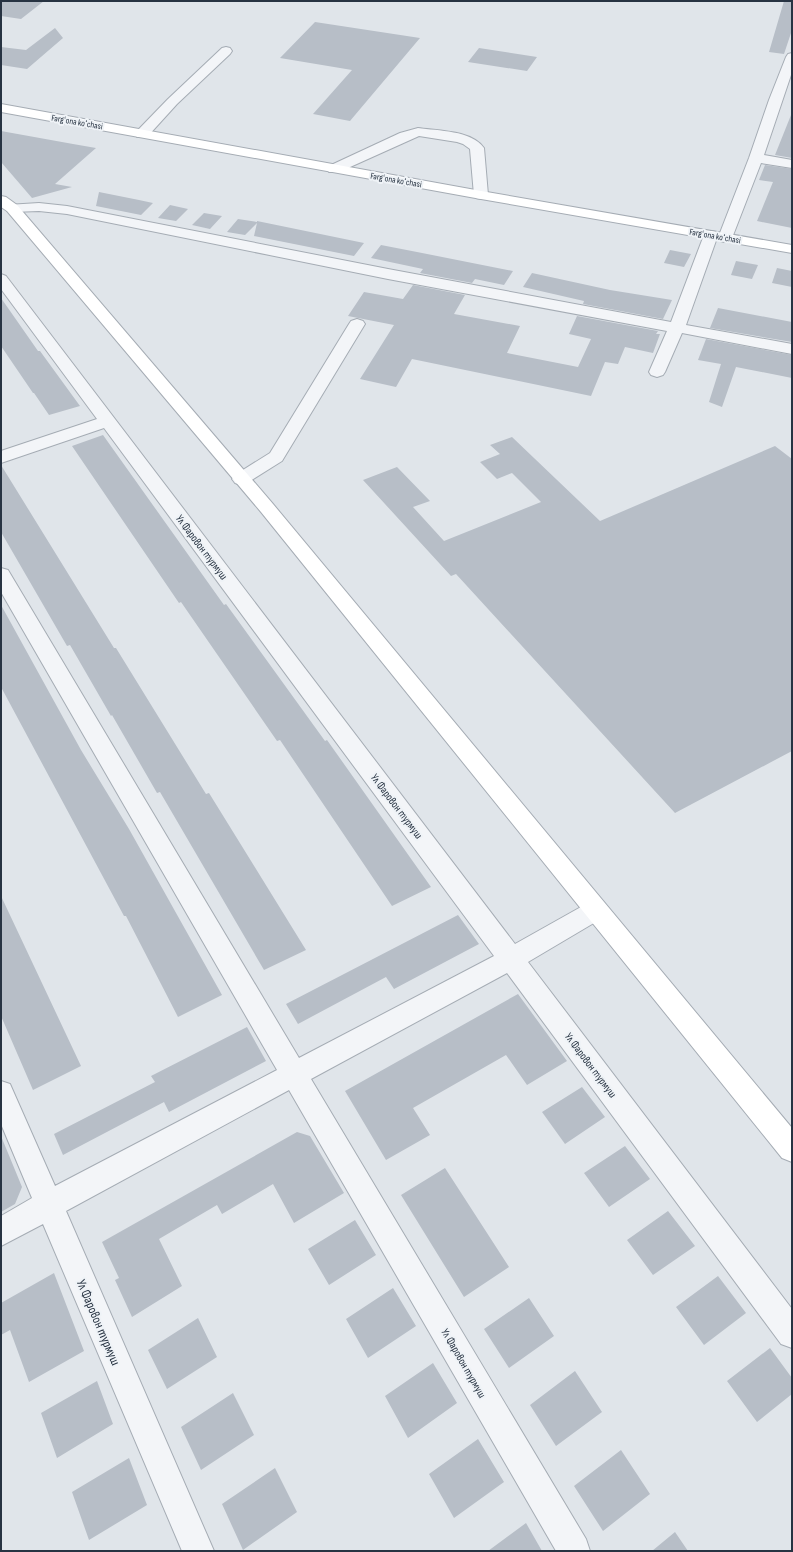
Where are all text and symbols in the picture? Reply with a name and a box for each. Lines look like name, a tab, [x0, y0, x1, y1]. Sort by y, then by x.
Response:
street label: Fargʻona koʻchasi	[50, 113, 104, 132]
street label: Fargʻona koʻchasi	[369, 171, 423, 190]
street label: Fargʻona koʻchasi	[688, 227, 742, 246]
street label: Ул Фаровон турмуш	[173, 512, 230, 582]
street label: Ул Фаровон турмуш	[368, 771, 425, 841]
street label: Ул Фаровон турмуш	[562, 1030, 619, 1100]
street label: Ул Фаровон турмуш	[73, 1277, 123, 1368]
street label: Ул Фаровон турмуш	[438, 1326, 489, 1400]

